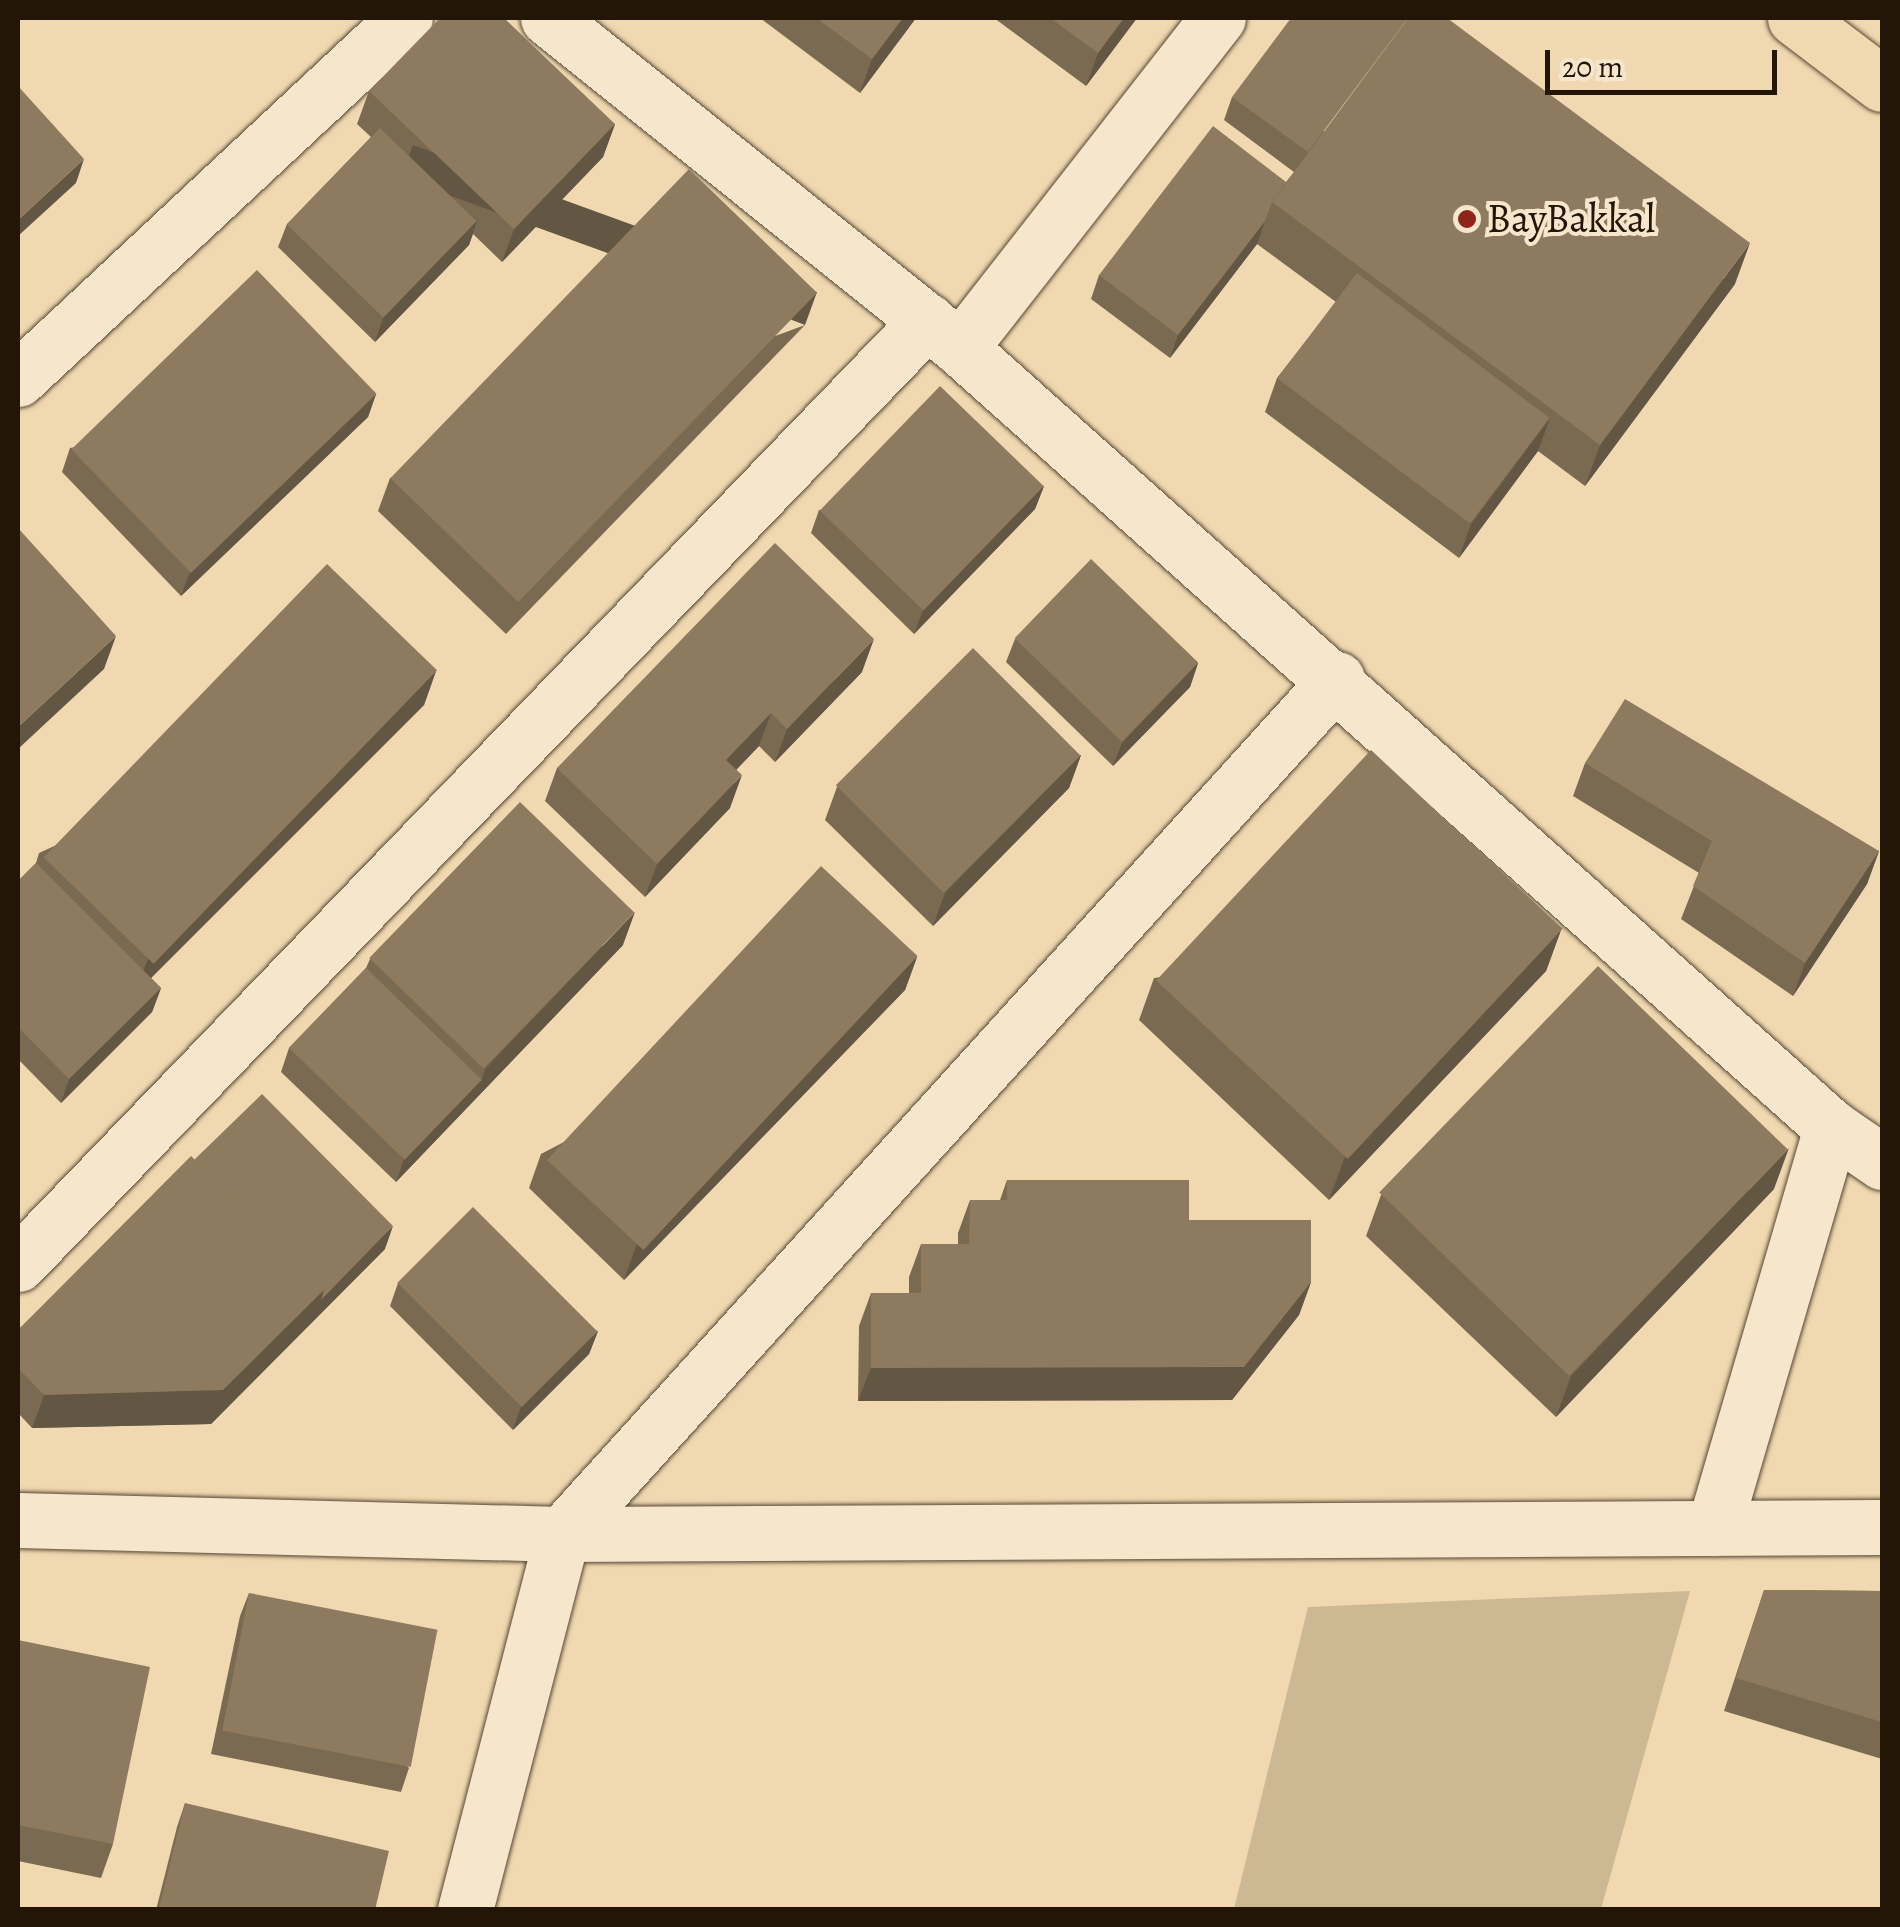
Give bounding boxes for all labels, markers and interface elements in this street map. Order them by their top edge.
scale bar [1550,30,1782,92]
text: 20 m [1562,47,1623,87]
place label: BayBakkal [1487,195,1655,243]
marker: BayBakkal [1456,208,1478,230]

